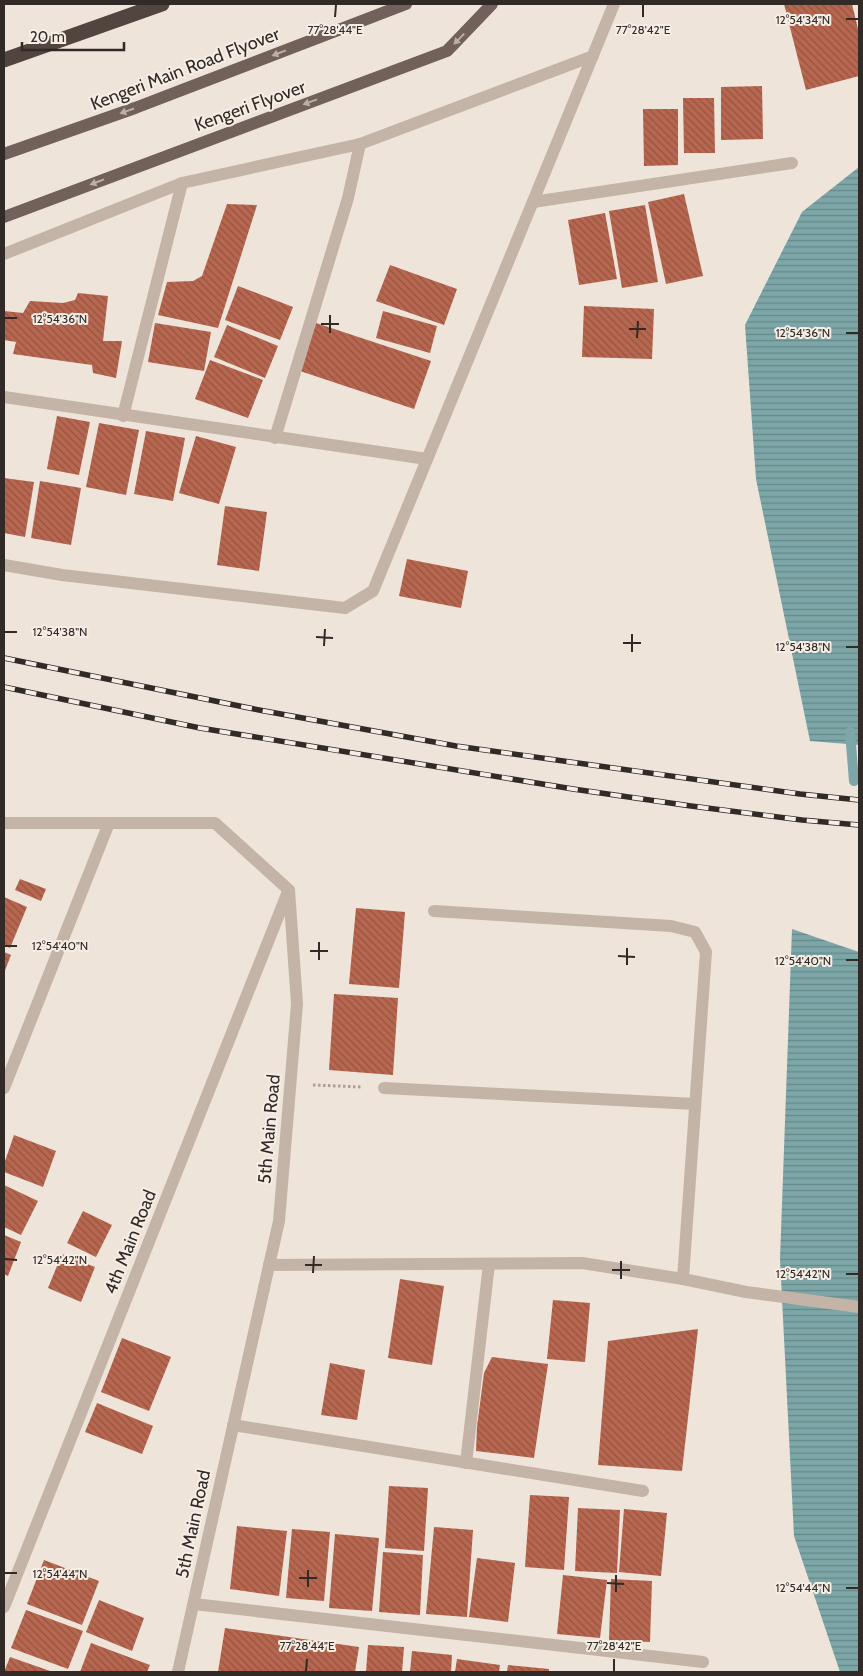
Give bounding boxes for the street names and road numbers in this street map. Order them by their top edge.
street label: Kengeri Main Road Flyover [87,23,283,115]
street label: Kengeri Flyover [192,76,309,136]
street label: 5th Main Road [253,1073,285,1185]
street label: 4th Main Road [99,1187,161,1297]
street label: 5th Main Road [171,1468,215,1580]

